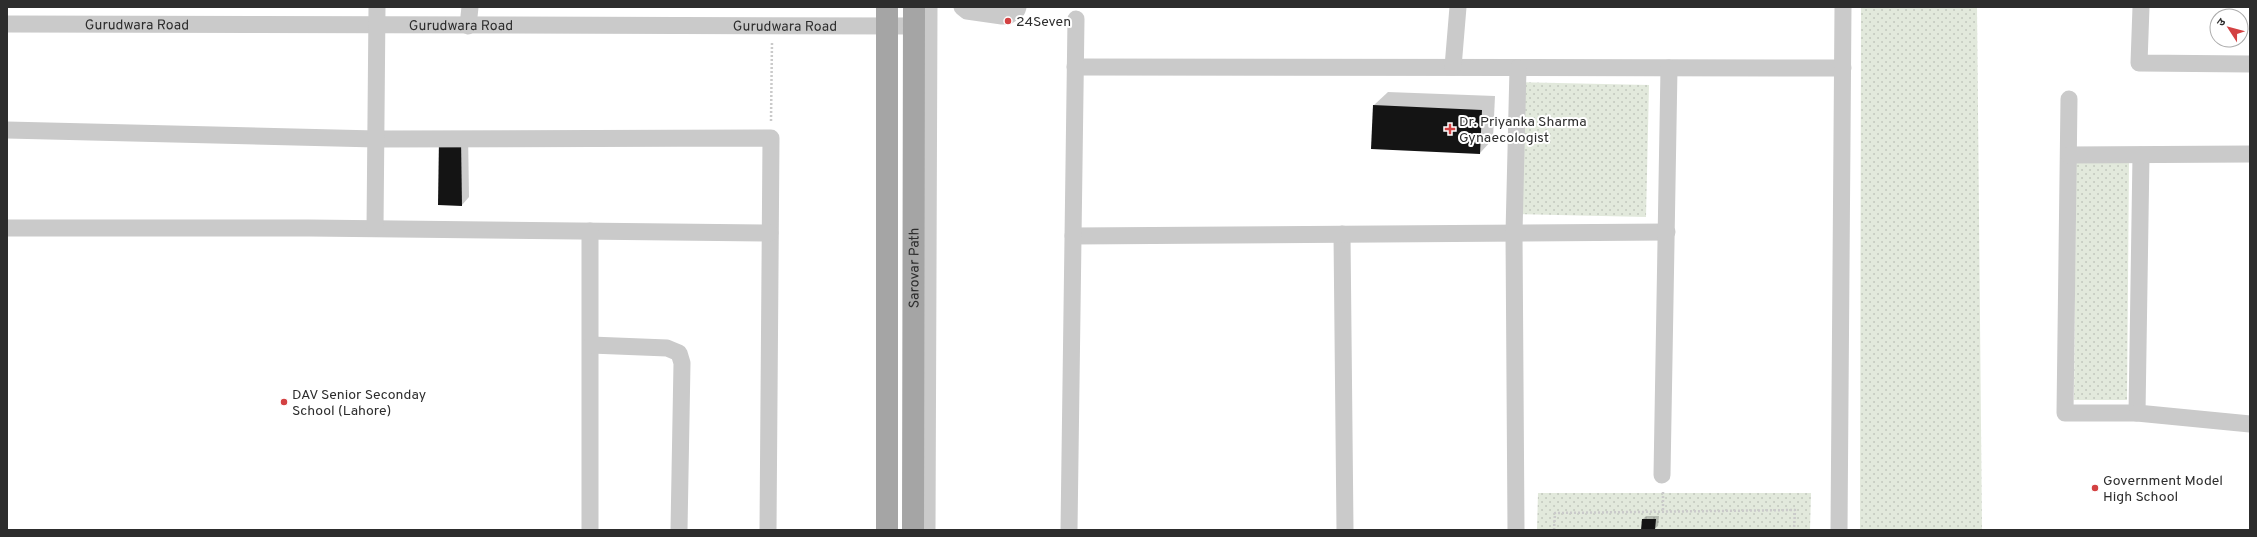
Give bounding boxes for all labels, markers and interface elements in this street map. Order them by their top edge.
north arrow [2209,8,2249,48]
place label: 24Seven [1016,14,1071,31]
marker: 24Seven [1003,16,1013,26]
text: उ [2214,16,2230,29]
street label: Gurudwara Road [85,17,189,34]
street label: Gurudwara Road [409,18,513,35]
street label: Gurudwara Road [733,19,837,36]
place label: Dr. Priyanka Sharma Gynaecologist [1459,114,1587,147]
marker: Dr. Priyanka Sharma Gynaecologist [1444,123,1456,135]
street label: Sarovar Path [906,228,924,308]
place label: DAV Senior Seconday School (Lahore) [292,387,426,420]
marker: DAV Senior Seconday School (Lahore) [279,397,289,407]
place label: Government Model High School [2103,473,2223,506]
marker: Government Model High School [2090,483,2100,493]

